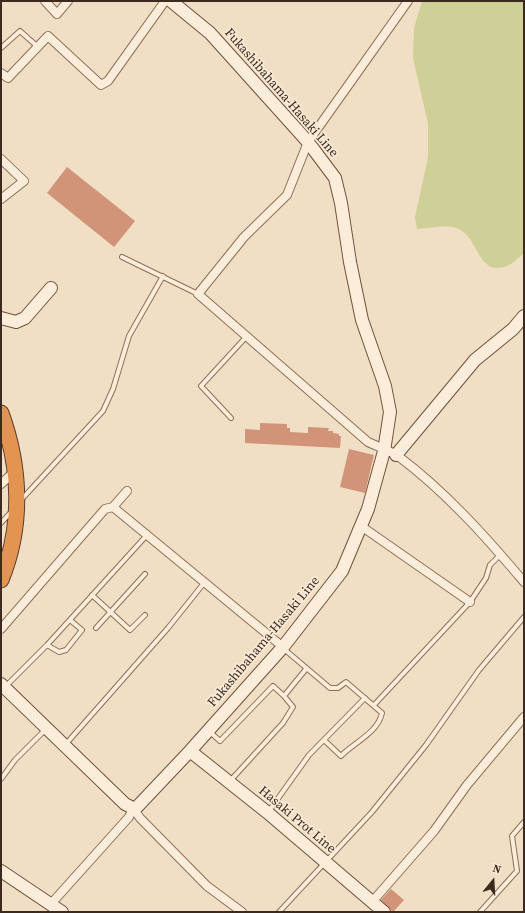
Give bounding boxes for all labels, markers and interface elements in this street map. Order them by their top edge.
street label: Fukashibahama-Hasaki Line [221,25,341,161]
street label: Fukashibahama-Hasaki Line [205,574,323,710]
street label: Hasaki Prot Line [255,783,339,857]
north arrow [473,861,513,901]
text: N [491,861,503,877]

